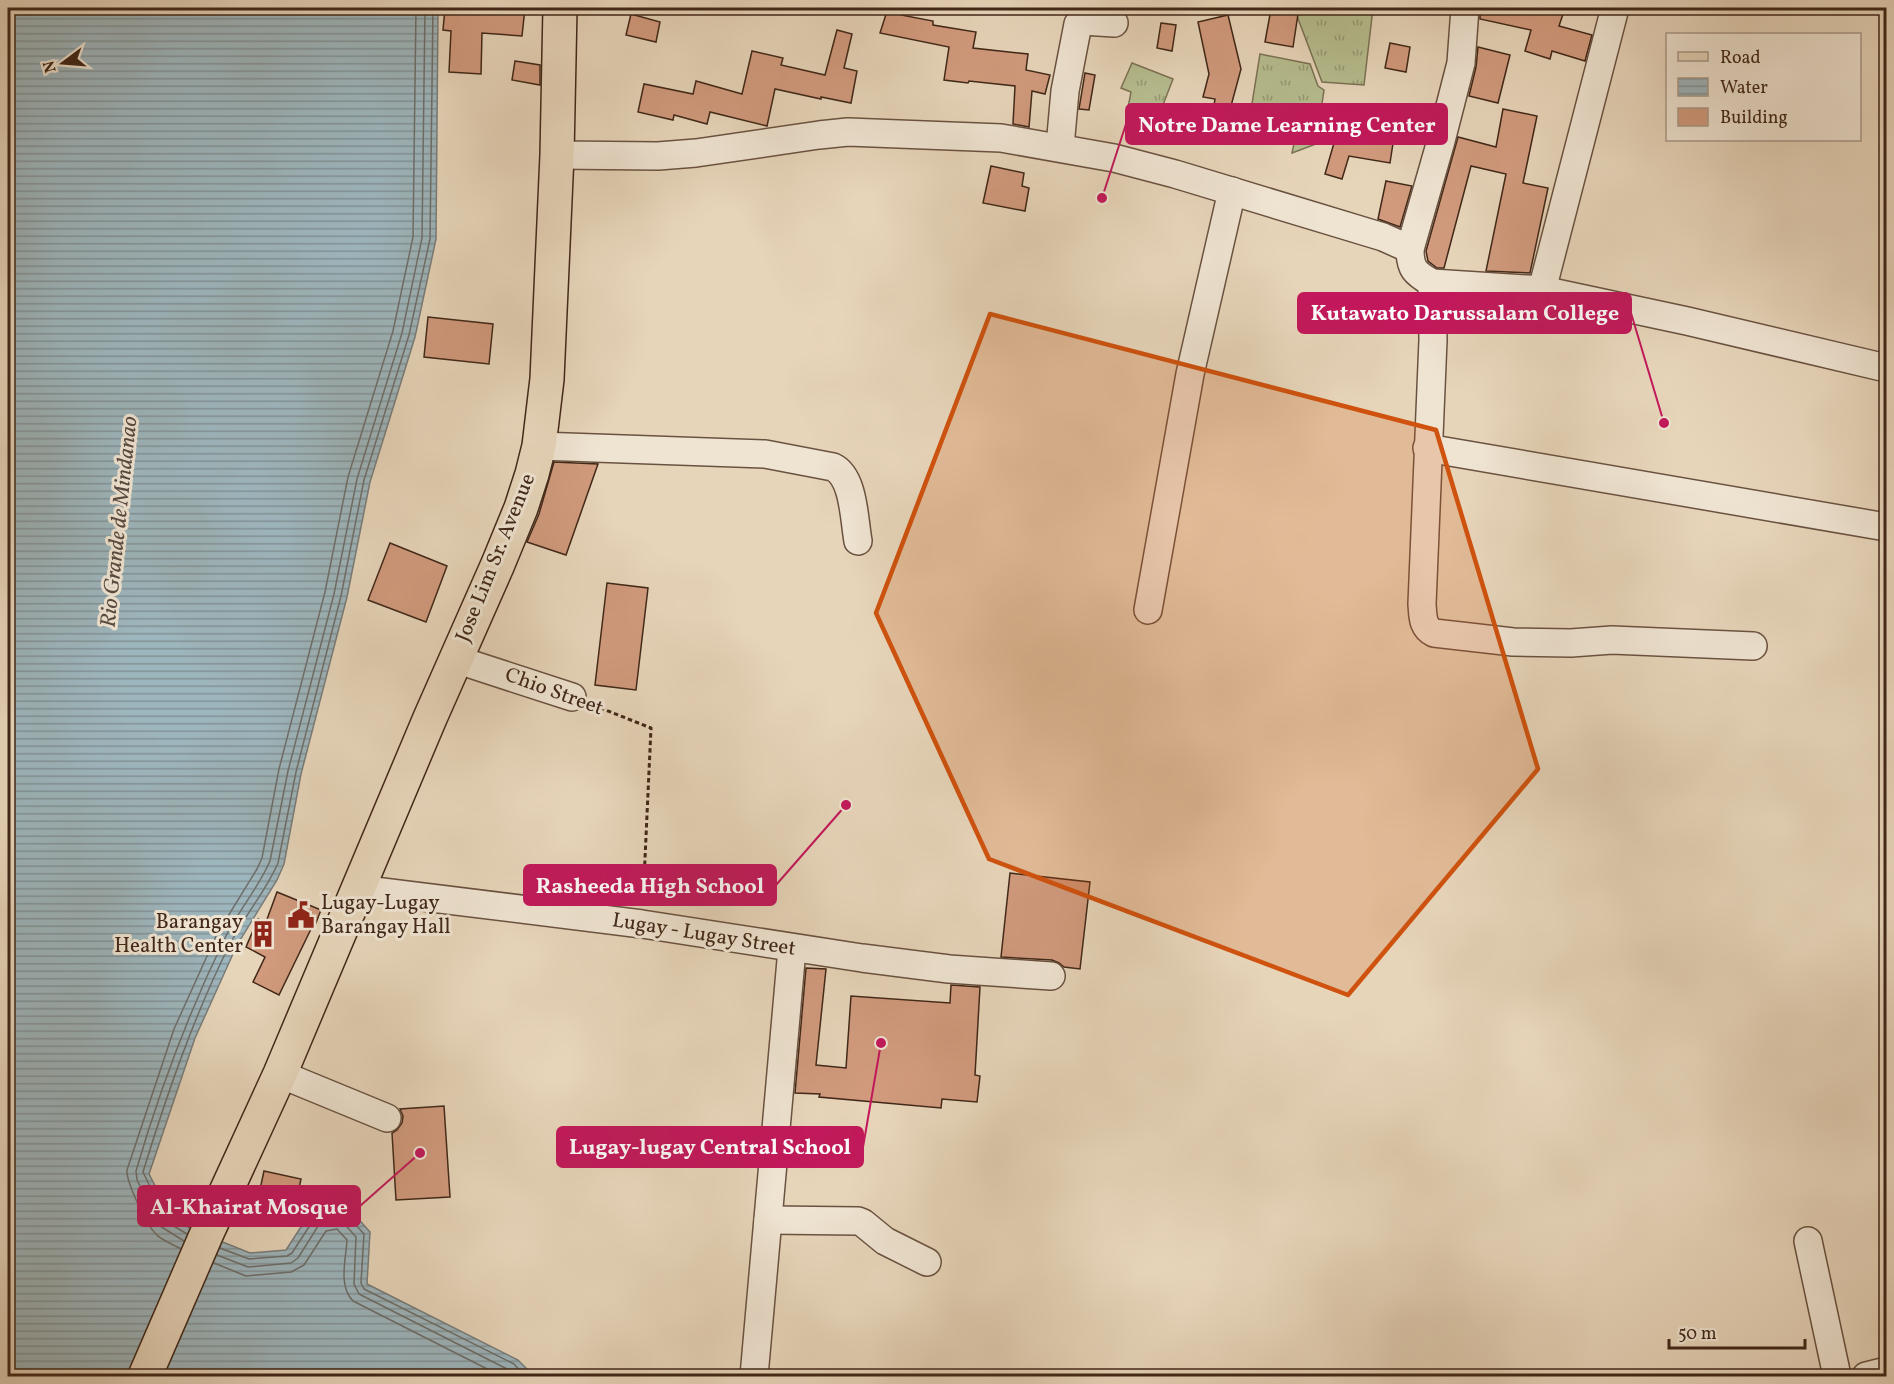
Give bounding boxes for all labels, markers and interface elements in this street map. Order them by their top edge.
north arrow [33,33,93,93]
legend [1666,33,1861,141]
text: Road [1720,46,1761,71]
text: N [38,58,63,75]
text: Water [1720,76,1768,101]
callout: Notre Dame Learning Center [1126,104,1447,144]
text: Building [1720,106,1788,131]
text: Notre Dame Learning Center [1138,111,1436,142]
callout: Kutawato Darussalam College [1298,293,1631,333]
text: Kutawato Darussalam College [1311,299,1619,330]
water label: Rio Grande de Mindanao [93,415,147,629]
street label: Jose Lim Sr. Avenue [449,469,543,647]
street label: Chio Street [501,661,607,723]
callout: Rasheeda High School [524,865,776,905]
text: Rasheeda High School [536,872,764,903]
place label: Lugay-Lugay Barangay Hall [321,889,451,942]
public building icon: Lugay-Lugay Barangay Hall [286,900,316,930]
street label: Lugay - Lugay Street [610,906,798,964]
place label: Barangay Health Center [114,908,244,961]
building icon: Barangay Health Center [248,919,278,949]
callout: Lugay-lugay Central School [557,1127,863,1167]
text: Lugay-lugay Central School [569,1133,851,1164]
callout: Al-Khairat Mosque [138,1186,360,1226]
text: Al-Khairat Mosque [150,1193,348,1224]
scale bar [1669,1312,1806,1350]
text: 50 m [1678,1322,1717,1347]

